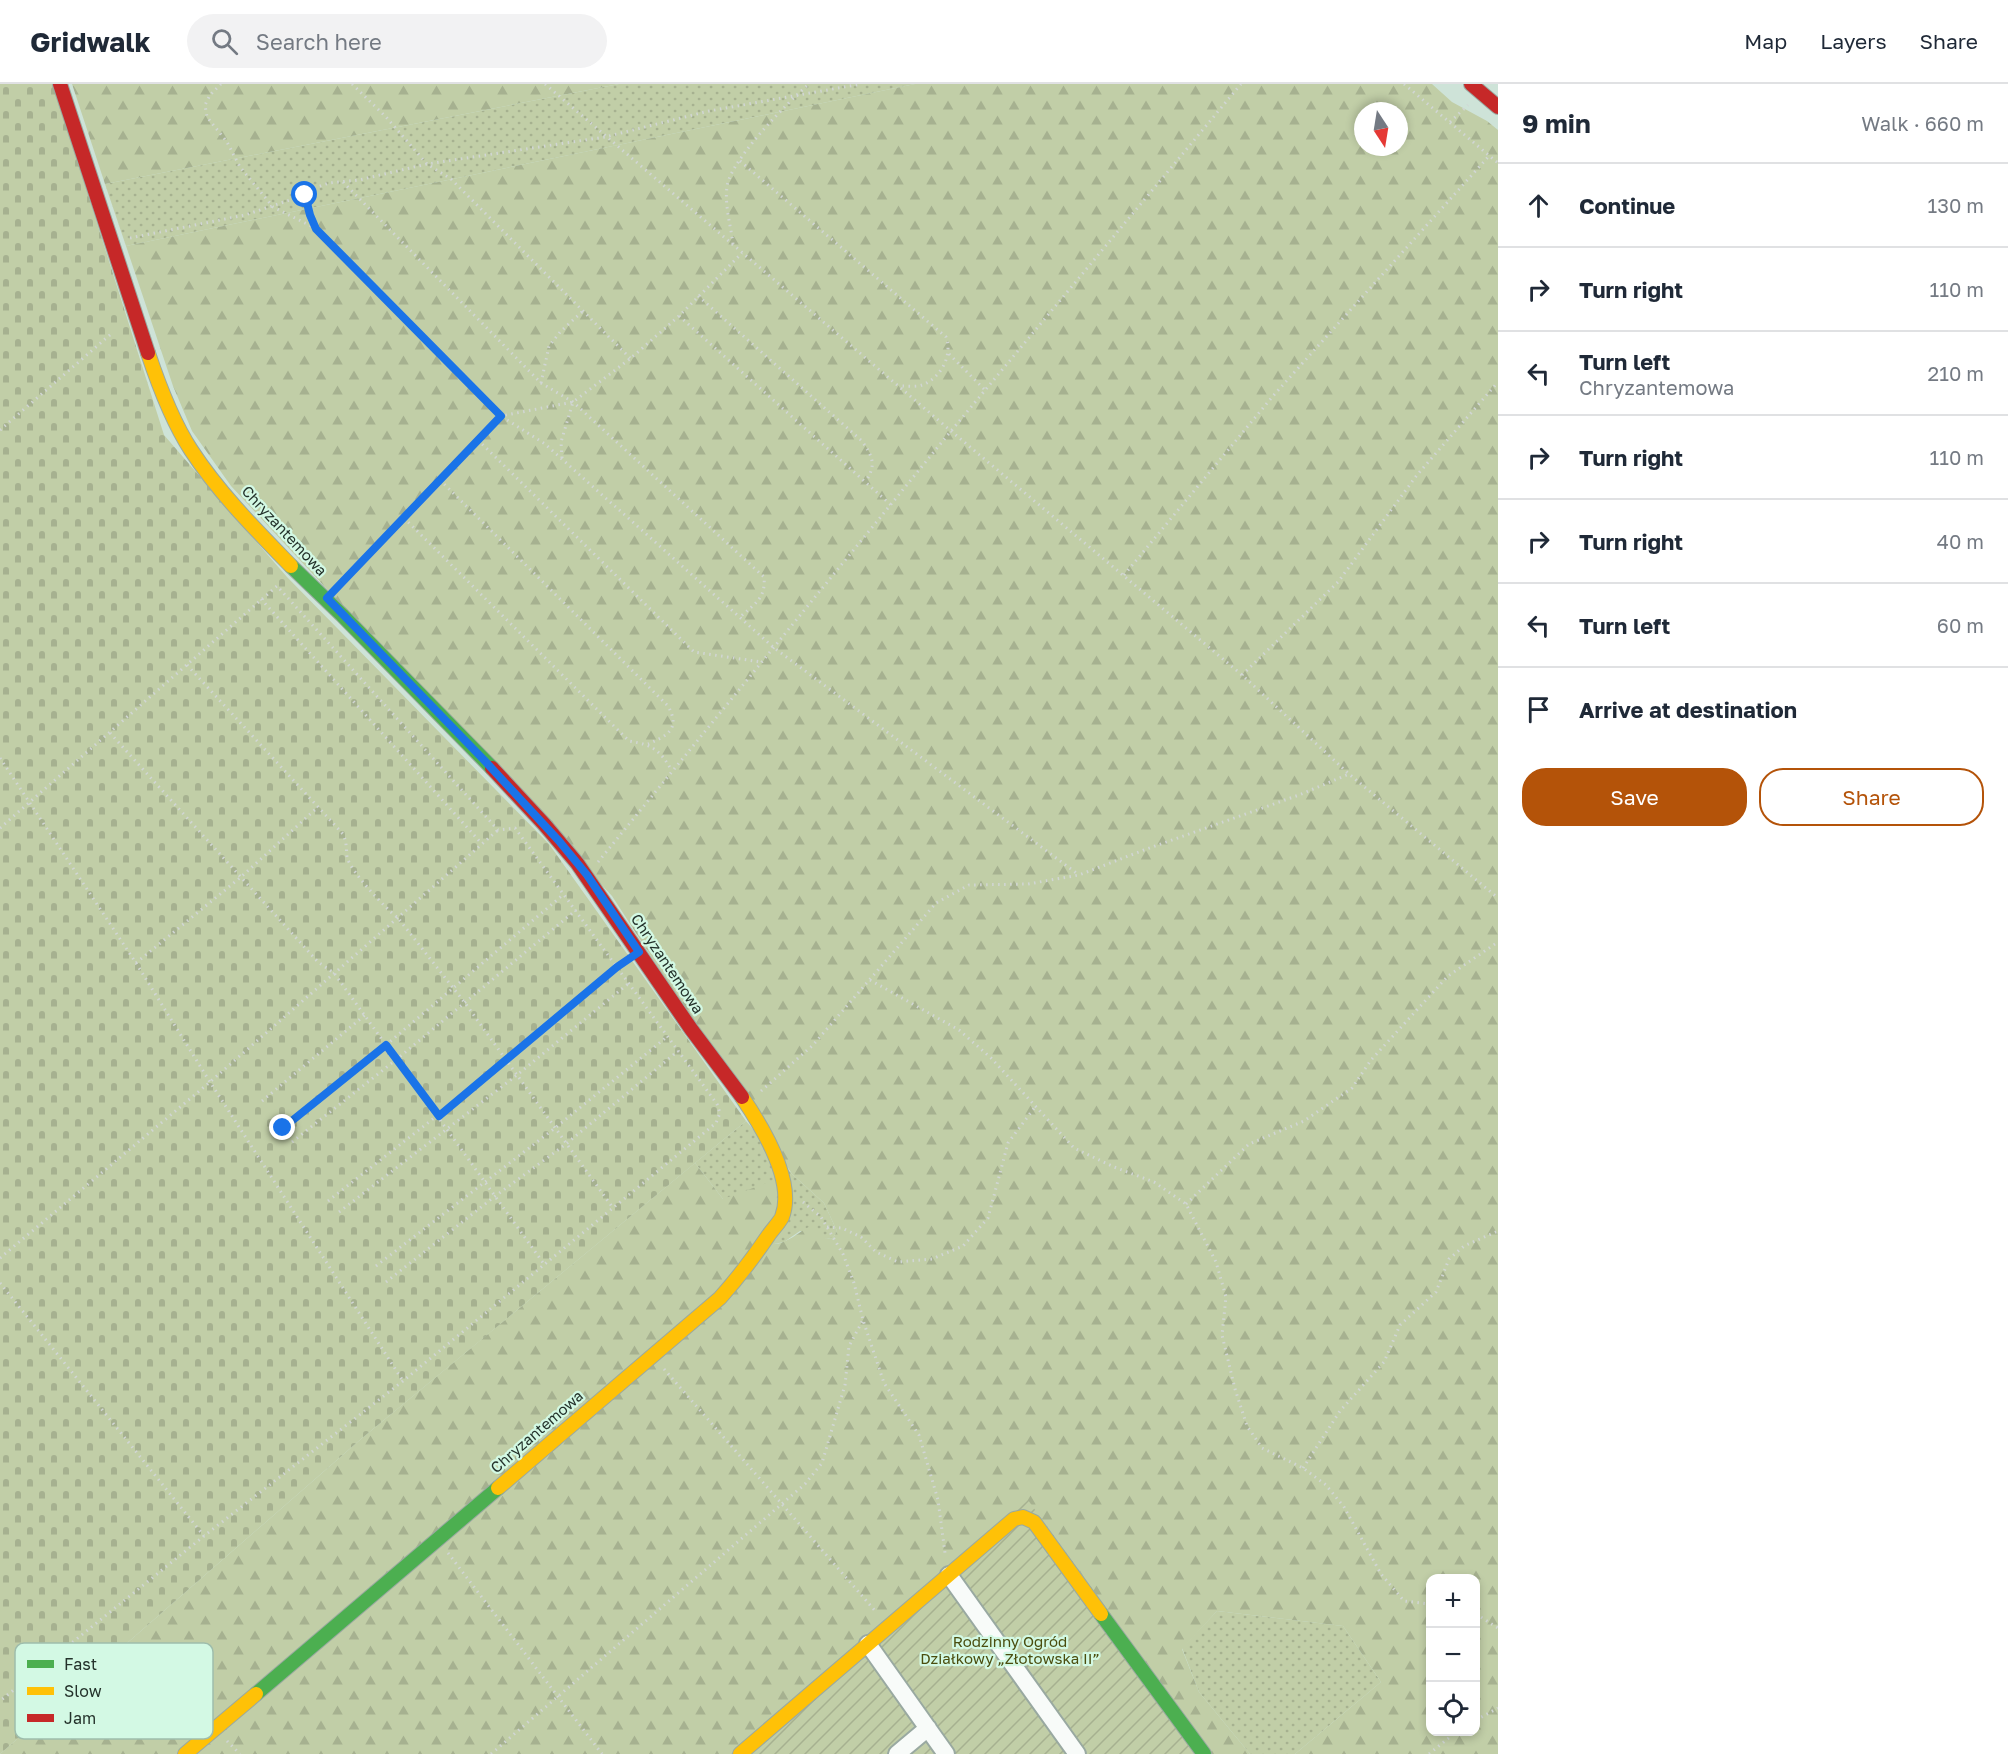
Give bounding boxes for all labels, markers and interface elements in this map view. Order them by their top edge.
search box [187,14,607,68]
text: Gridwalk [30,25,151,58]
icon: search [208,25,241,58]
text: Search here [256,28,382,55]
text: Map [1744,28,1787,54]
text: Layers [1820,28,1887,54]
text: Share [1920,28,1978,54]
north arrow [1354,102,1408,156]
text: 9 min [1522,108,1591,139]
text: Walk · 660 m [1861,111,1984,135]
route start [291,181,317,207]
icon: ahead [1522,189,1555,222]
text: Continue [1579,192,1675,219]
text: 130 m [1928,193,1984,217]
icon: right [1522,273,1555,306]
text: Turn right [1579,276,1683,303]
text: 110 m [1930,277,1984,301]
text: Turn left [1579,348,1670,375]
icon: left [1522,357,1555,390]
text: 210 m [1928,361,1984,385]
text: Chryzantemowa [1579,375,1734,399]
icon: right [1522,441,1555,474]
text: Turn right [1579,444,1683,471]
text: 110 m [1930,445,1984,469]
street label: Chryzantemowa [238,482,331,579]
icon: right [1522,525,1555,558]
text: Turn right [1579,528,1683,555]
text: 40 m [1937,529,1984,553]
icon: left [1522,609,1555,642]
text: Turn left [1579,612,1670,639]
text: 60 m [1937,613,1984,637]
icon: arrive [1522,693,1555,726]
text: Arrive at destination [1579,696,1797,723]
button: Save [1522,768,1747,826]
button: Share [1759,768,1984,826]
street label: Chryzantemowa [628,910,708,1017]
route end [269,1114,295,1140]
street label: Chryzantemowa [486,1386,586,1476]
map controls [1426,1574,1480,1736]
button: + [1426,1574,1480,1628]
button: − [1426,1628,1480,1682]
park label: Rodzinny Ogród Działkowy „Złotowska II” [920,1632,1100,1667]
legend [15,1643,213,1739]
text: Fast [64,1654,97,1674]
text: Slow [64,1681,102,1701]
button: locate [1426,1682,1480,1736]
text: Jam [64,1708,96,1728]

